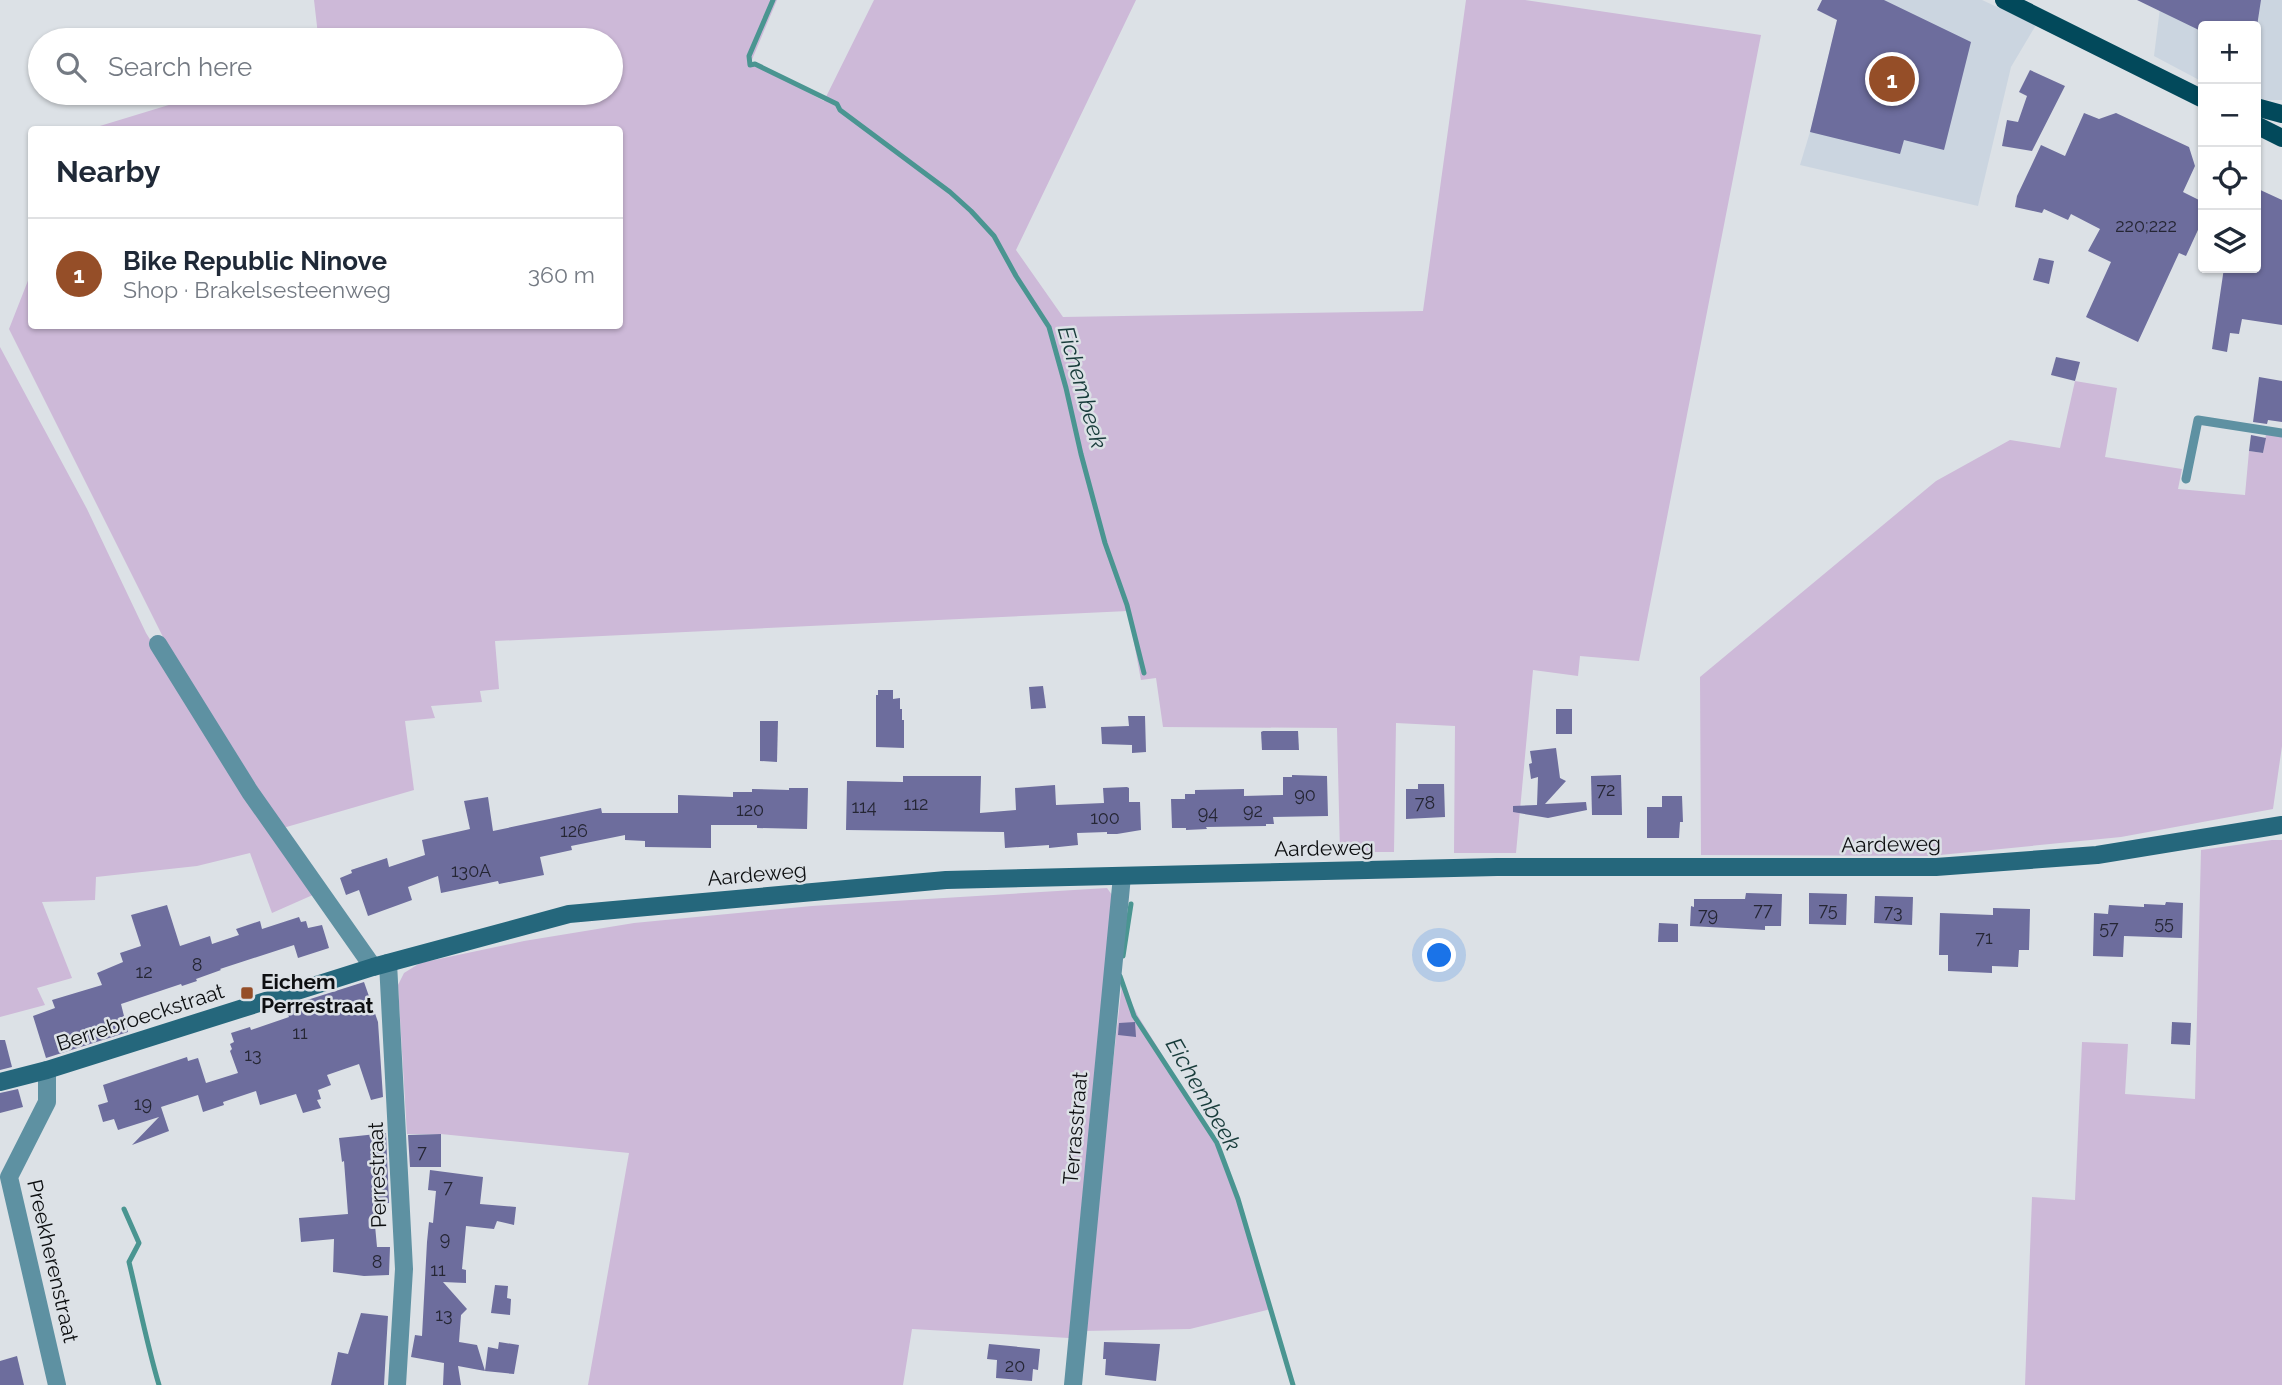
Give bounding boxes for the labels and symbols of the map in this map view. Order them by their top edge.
pin: 1 [1869,53,1915,105]
house number: 220;222 [2115,215,2177,236]
water label: Eichembeek [1053,323,1113,451]
house number: 72 [1596,779,1616,800]
house number: 90 [1294,784,1316,805]
house number: 78 [1415,792,1435,813]
house number: 112 [904,793,928,814]
house number: 114 [851,796,877,817]
house number: 120 [736,799,764,820]
house number: 92 [1243,800,1263,821]
house number: 94 [1198,802,1218,823]
house number: 100 [1090,807,1120,828]
house number: 126 [560,820,588,841]
street label: Aardeweg [1841,831,1941,857]
street label: Aardeweg [1274,835,1374,861]
street label: Aardeweg [706,857,808,891]
house number: 130A [451,860,491,881]
house number: 77 [1753,899,1773,920]
house number: 75 [1818,899,1838,920]
house number: 73 [1883,901,1903,922]
house number: 79 [1698,904,1718,925]
house number: 55 [2154,912,2174,933]
house number: 57 [2099,917,2119,938]
house number: 71 [1975,927,1993,948]
your location [1422,938,1456,972]
house number: 8 [192,954,202,975]
house number: 12 [135,961,153,982]
place label: Eichem Perrestraat [261,969,374,1018]
street label: Berrebroeckstraat [53,978,227,1056]
marker: Eichem Perrestraat [239,985,255,1001]
house number: 11 [292,1022,308,1043]
water label: Eichembeek [1161,1033,1247,1155]
house number: 13 [244,1044,262,1065]
street label: Terrasstraat [1058,1070,1092,1186]
house number: 19 [134,1093,152,1114]
street label: Perrestraat [363,1121,391,1229]
house number: 7 [417,1141,427,1162]
house number: 7 [443,1176,453,1197]
street label: Preekherenstraat [22,1177,84,1345]
house number: 9 [440,1228,450,1249]
house number: 8 [372,1251,382,1272]
house number: 11 [430,1259,446,1280]
house number: 13 [435,1304,453,1325]
house number: 20 [1005,1355,1025,1376]

